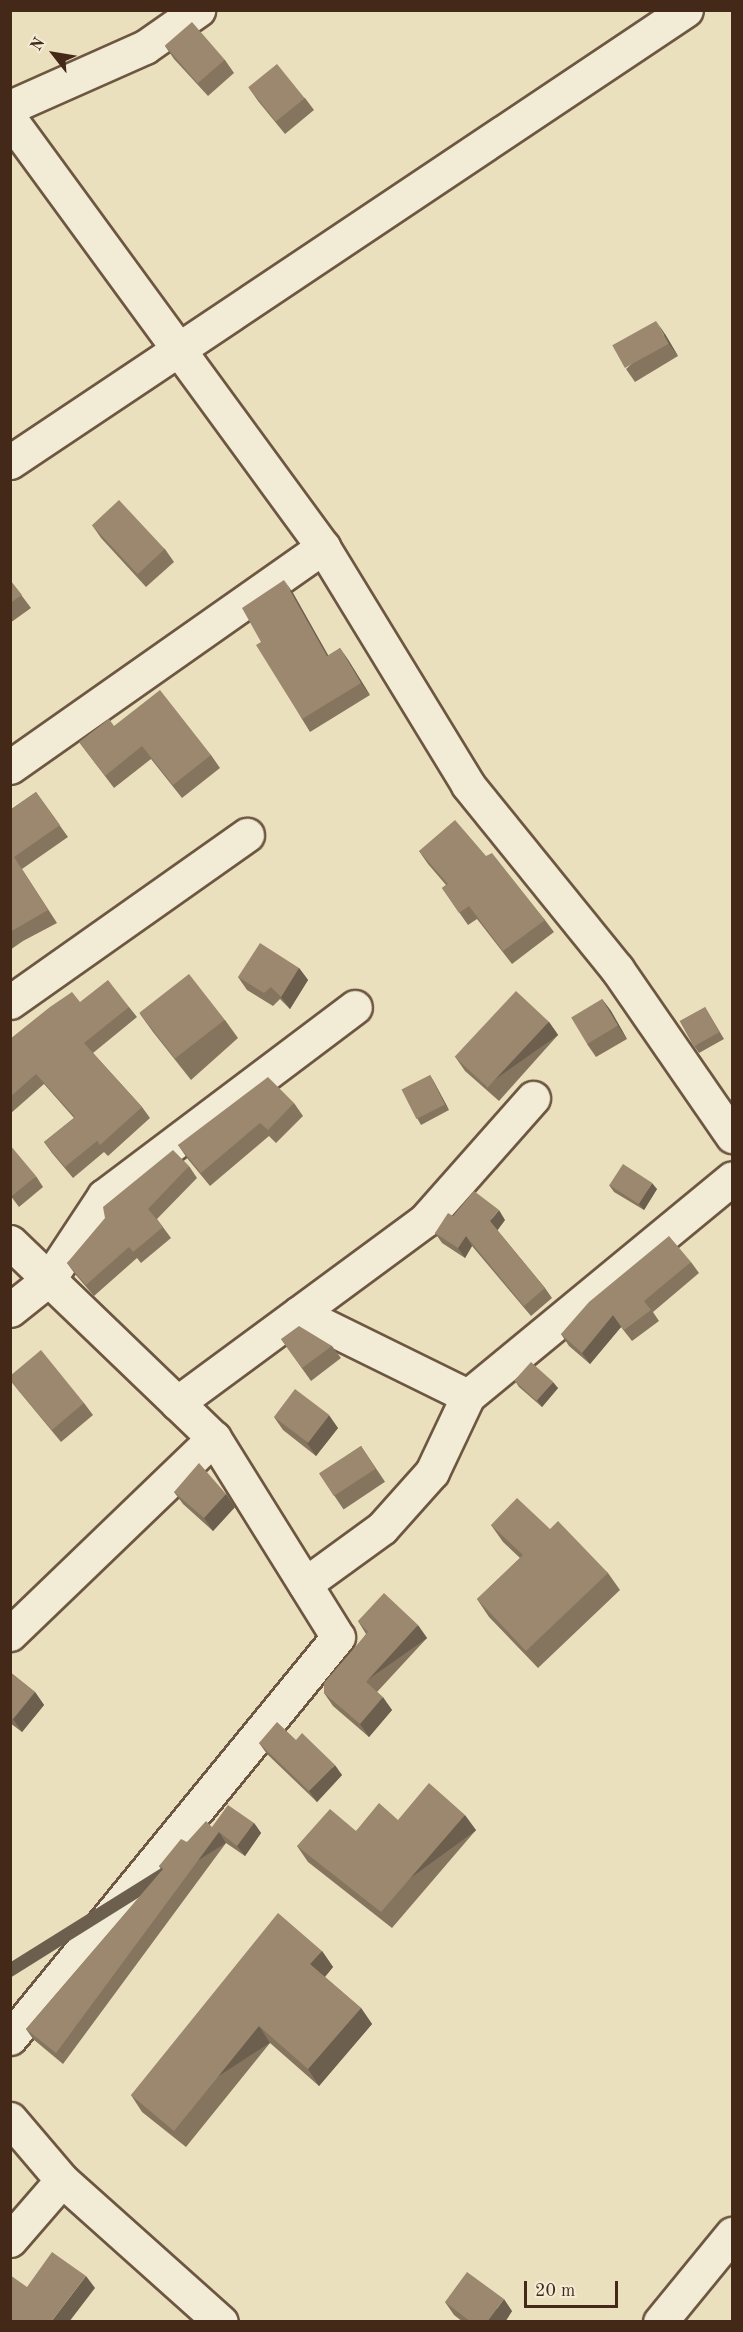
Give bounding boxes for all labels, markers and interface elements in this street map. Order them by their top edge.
north arrow [24,24,84,84]
text: N [29,35,49,54]
scale bar [527,2269,622,2307]
text: 20 m [535,2282,575,2300]

